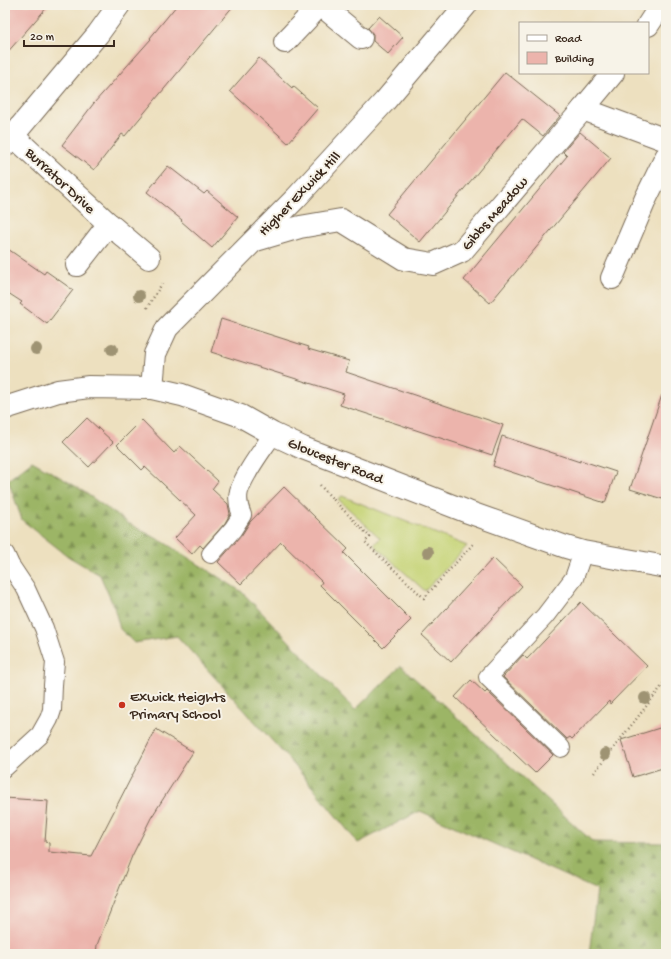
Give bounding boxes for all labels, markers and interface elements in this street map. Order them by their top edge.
scale bar [24,22,114,48]
legend [519,22,649,74]
text: 20 m [30,31,55,45]
text: Road [555,33,582,47]
text: Building [554,53,594,67]
street label: Burrator Drive [20,144,99,219]
street label: Higher Exwick Hill [255,148,345,241]
street label: Gibbs Meadow [458,173,533,255]
street label: Gloucester Road [285,435,387,490]
place label: Exwick Heights Primary School [129,689,226,724]
marker: Exwick Heights Primary School [117,700,127,710]

